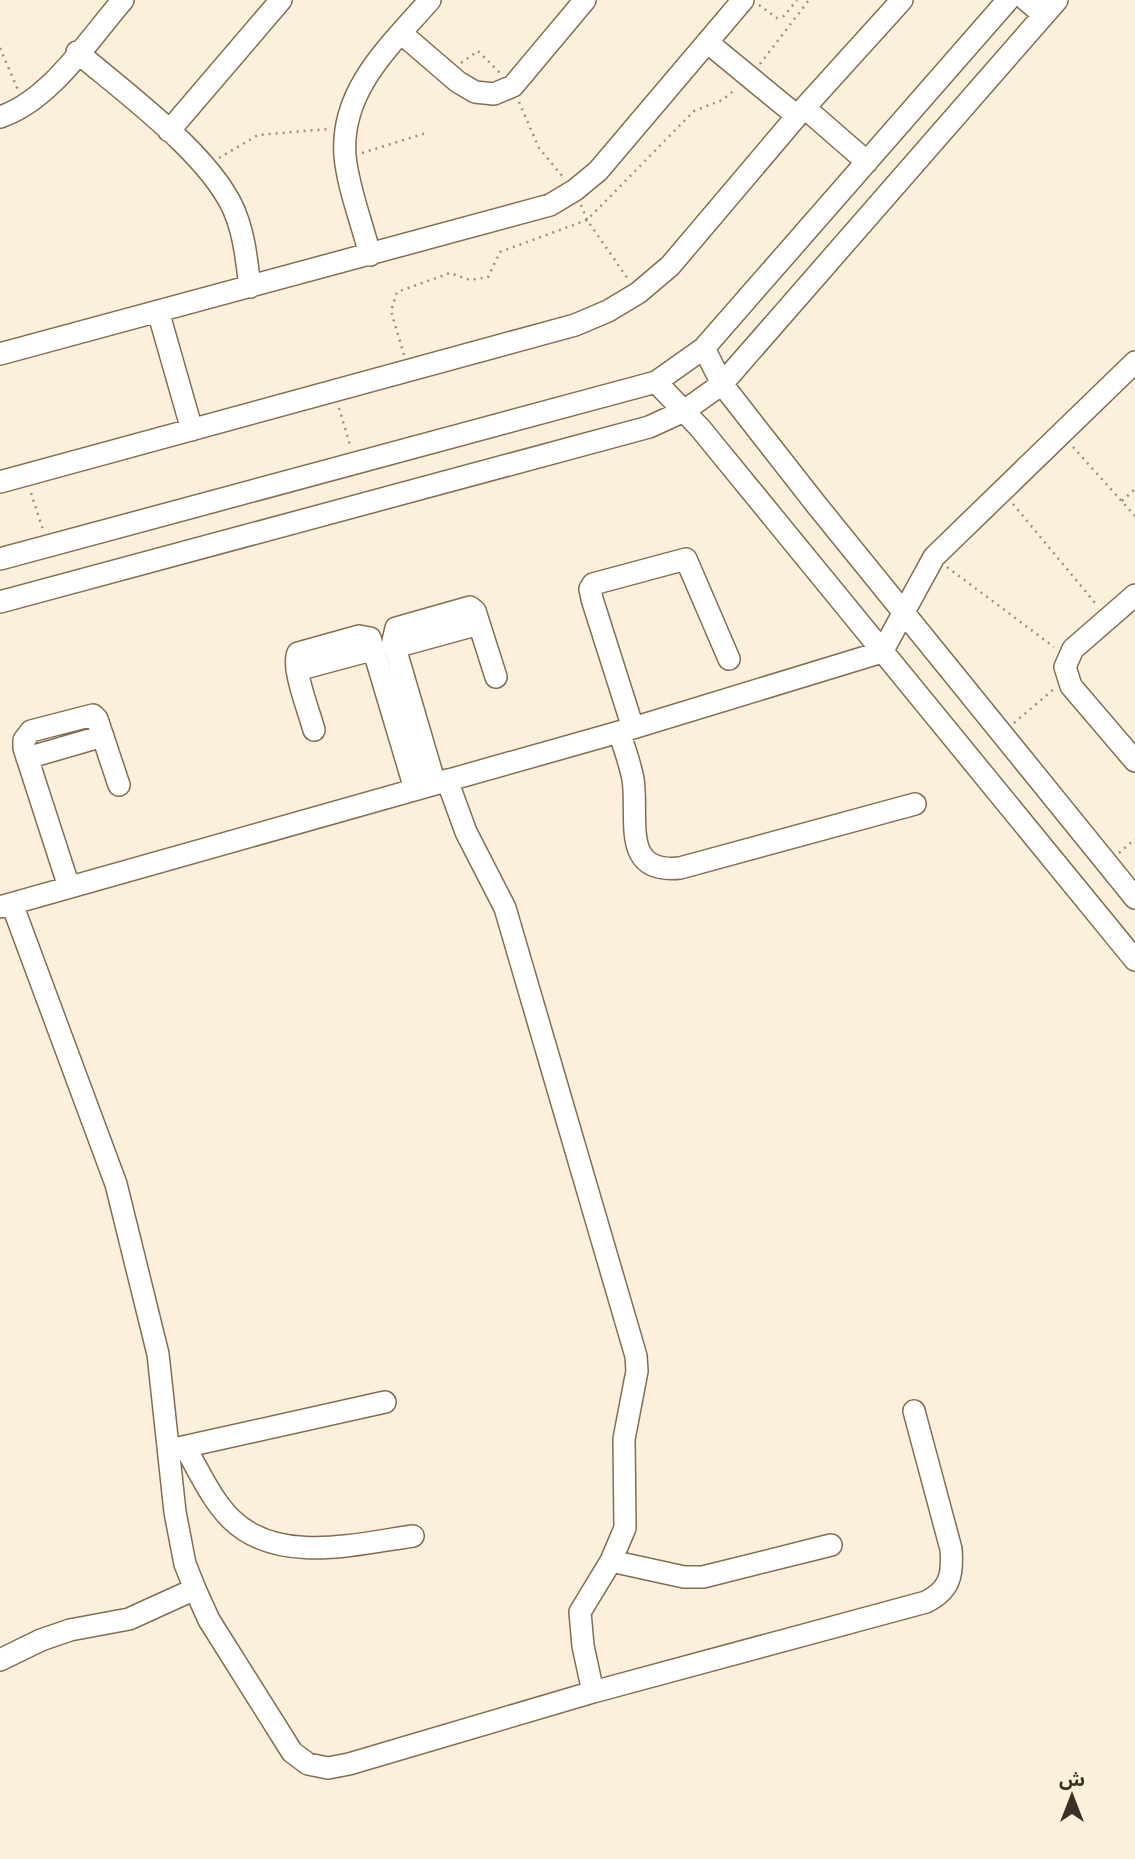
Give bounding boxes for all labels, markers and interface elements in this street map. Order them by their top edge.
north arrow [1037,1761,1107,1831]
text: ش [1059,1767,1085,1790]

